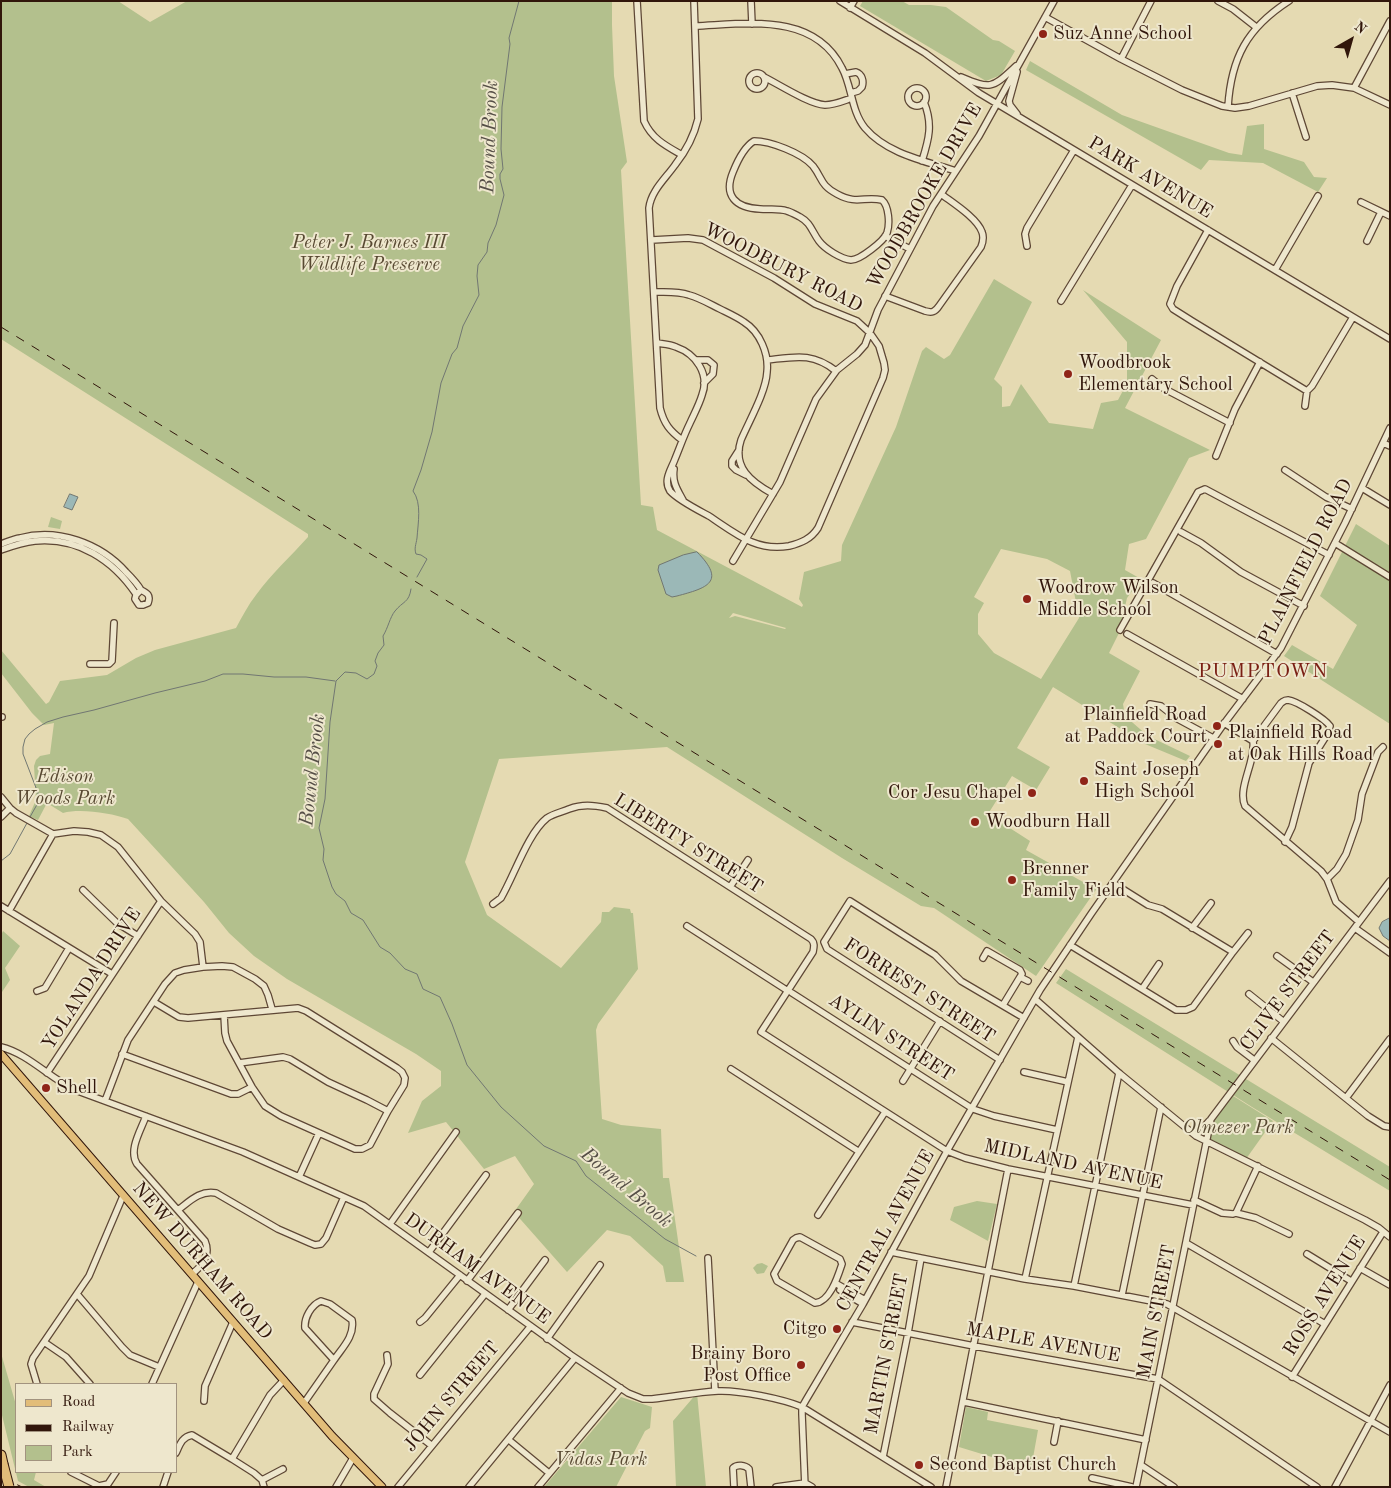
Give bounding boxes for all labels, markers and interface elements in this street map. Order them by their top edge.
north arrow [1326,15,1376,65]
text: N [1352,19,1369,37]
place label: Suz Anne School [1053,23,1192,45]
marker: Suz Anne School [1037,28,1049,40]
water label: Bound Brook [476,80,504,194]
street label: WOODBROOKE DRIVE [863,99,987,293]
street label: PARK AVENUE [1084,132,1216,224]
street label: WOODBURY ROAD [700,218,866,318]
park label: Peter J. Barnes III Wildlife Preserve [292,232,446,276]
place label: Woodbrook Elementary School [1078,352,1233,396]
marker: Woodbrook Elementary School [1062,368,1074,380]
street label: PLAINFIELD ROAD [1254,475,1358,649]
place label: Woodrow Wilson Middle School [1037,577,1179,621]
marker: Woodrow Wilson Middle School [1021,593,1033,605]
district label: PUMPTOWN [1197,660,1329,684]
place label: Plainfield Road at Paddock Court [1065,704,1207,748]
water label: Bound Brook [295,713,331,827]
marker: Plainfield Road at Paddock Court [1211,720,1223,732]
place label: Plainfield Road at Oak Hills Road [1228,722,1374,766]
marker: Plainfield Road at Oak Hills Road [1212,738,1224,750]
place label: Saint Joseph High School [1094,759,1199,803]
park label: Edison Woods Park [15,766,115,810]
marker: Saint Joseph High School [1078,775,1090,787]
place label: Cor Jesu Chapel [888,782,1022,804]
marker: Cor Jesu Chapel [1026,787,1038,799]
street label: LIBERTY STREET [609,789,767,899]
place label: Woodburn Hall [985,811,1110,833]
marker: Woodburn Hall [969,816,981,828]
place label: Brenner Family Field [1022,858,1126,902]
marker: Brenner Family Field [1006,874,1018,886]
street label: YOLANDA DRIVE [37,904,147,1054]
street label: CLIVE STREET [1235,926,1341,1056]
street label: FORREST STREET [839,934,999,1048]
street label: AYLIN STREET [824,989,958,1087]
place label: Shell [56,1077,97,1099]
marker: Shell [40,1082,52,1094]
park label: Olmezer Park [1183,1117,1293,1139]
street label: MIDLAND AVENUE [982,1135,1164,1195]
water label: Bound Brook [575,1143,677,1233]
street label: CENTRAL AVENUE [832,1146,940,1316]
street label: NEW DURHAM ROAD [127,1177,277,1345]
street label: DURHAM AVENUE [400,1208,554,1330]
street label: ROSS AVENUE [1279,1232,1371,1360]
street label: MAIN STREET [1133,1243,1181,1381]
street label: MARTIN STREET [860,1271,914,1437]
place label: Citgo [783,1318,827,1340]
street label: MAPLE AVENUE [964,1318,1122,1368]
marker: Citgo [831,1323,843,1335]
street label: JOHN STREET [399,1337,505,1457]
place label: Brainy Boro Post Office [690,1343,791,1387]
marker: Brainy Boro Post Office [795,1359,807,1371]
legend [15,1383,178,1473]
text: Road [62,1395,95,1410]
text: Railway [62,1420,115,1435]
text: Park [62,1445,93,1460]
park label: Vidas Park [555,1449,647,1471]
place label: Second Baptist Church [929,1454,1117,1476]
marker: Second Baptist Church [913,1459,925,1471]

